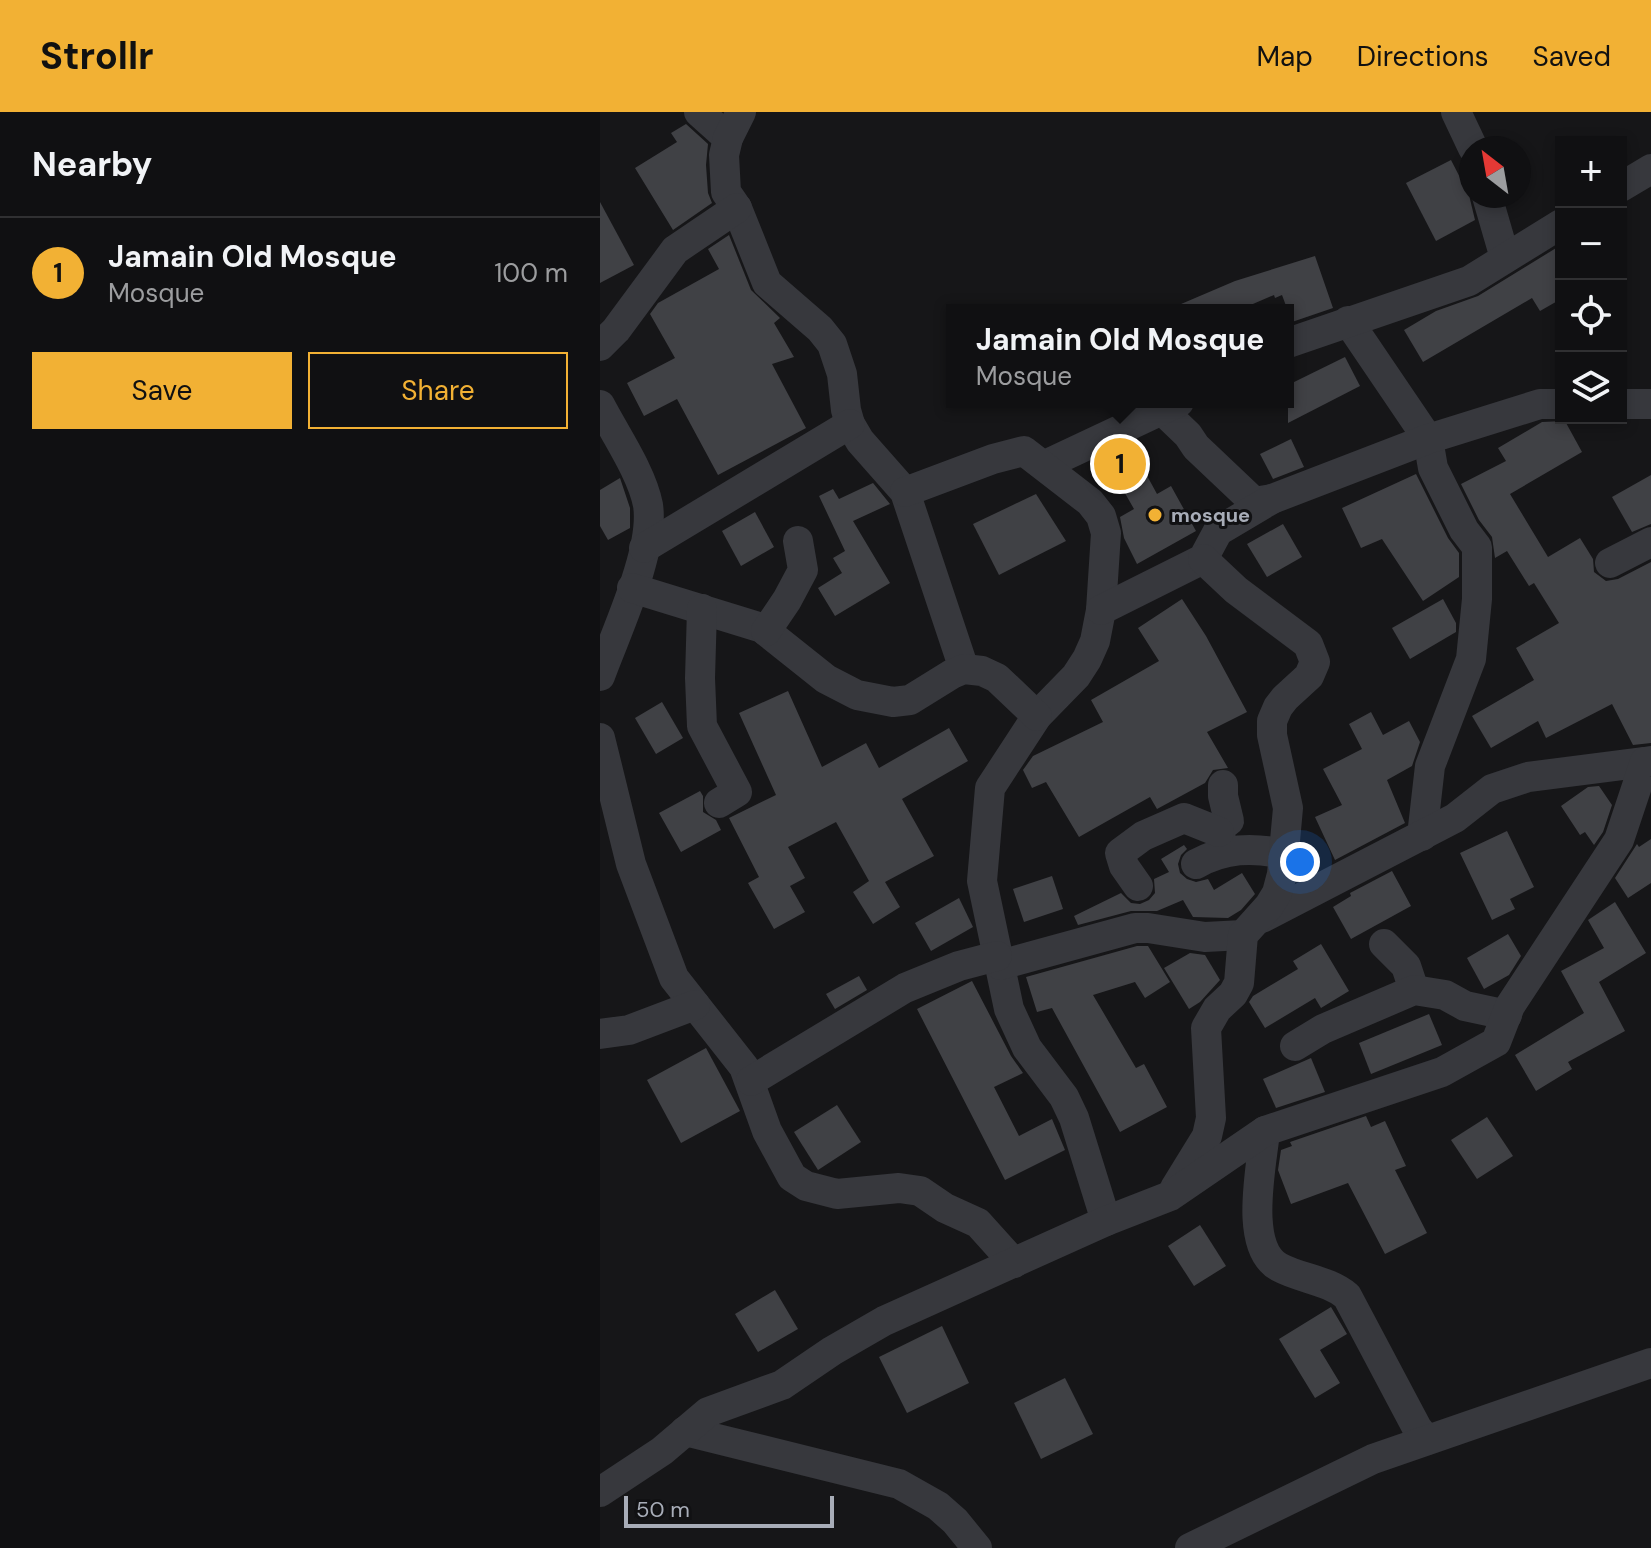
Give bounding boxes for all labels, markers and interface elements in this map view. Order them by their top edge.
text: Strollr [40,31,154,81]
text: Map [1256,38,1313,75]
text: Directions [1357,38,1489,75]
text: Saved [1533,38,1611,75]
north arrow [1459,136,1531,208]
map controls [1555,136,1627,424]
button: + [1555,136,1627,208]
text: Nearby [32,142,152,187]
button: − [1555,208,1627,280]
text: Jamain Old Mosque [108,237,397,276]
text: 1 [53,256,63,290]
text: 100 m [494,256,568,290]
text: Mosque [108,276,204,310]
button: locate [1555,280,1627,352]
popup [946,304,1294,408]
text: Jamain Old Mosque [976,320,1264,359]
button: Save [32,352,292,429]
button: Share [308,352,568,429]
button: layers [1555,352,1627,424]
text: Mosque [976,359,1072,393]
pin: 1 [1094,434,1146,494]
place label: mosque [1171,502,1250,528]
marker: mosque [1146,506,1164,524]
your location [1280,842,1320,882]
scale bar [624,1492,834,1528]
text: 50 m [636,1495,690,1524]

